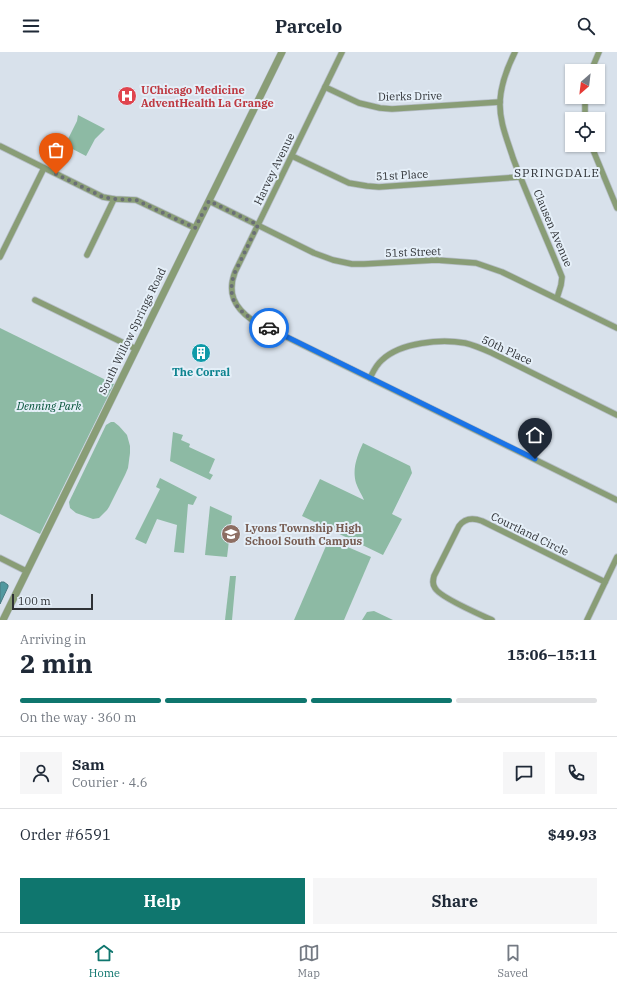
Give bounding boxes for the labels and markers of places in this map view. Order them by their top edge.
place label: UChicago Medicine AdventHealth La Grange [141,83,274,110]
hospital icon: UChicago Medicine AdventHealth La Grange [116,85,138,107]
pin [39,133,73,174]
building icon: The Corral [190,342,212,364]
place label: The Corral [172,365,230,379]
pin [518,418,552,459]
place label: Lyons Township High School South Campus [245,521,363,548]
school or university icon: Lyons Township High School South Campus [220,523,242,545]

